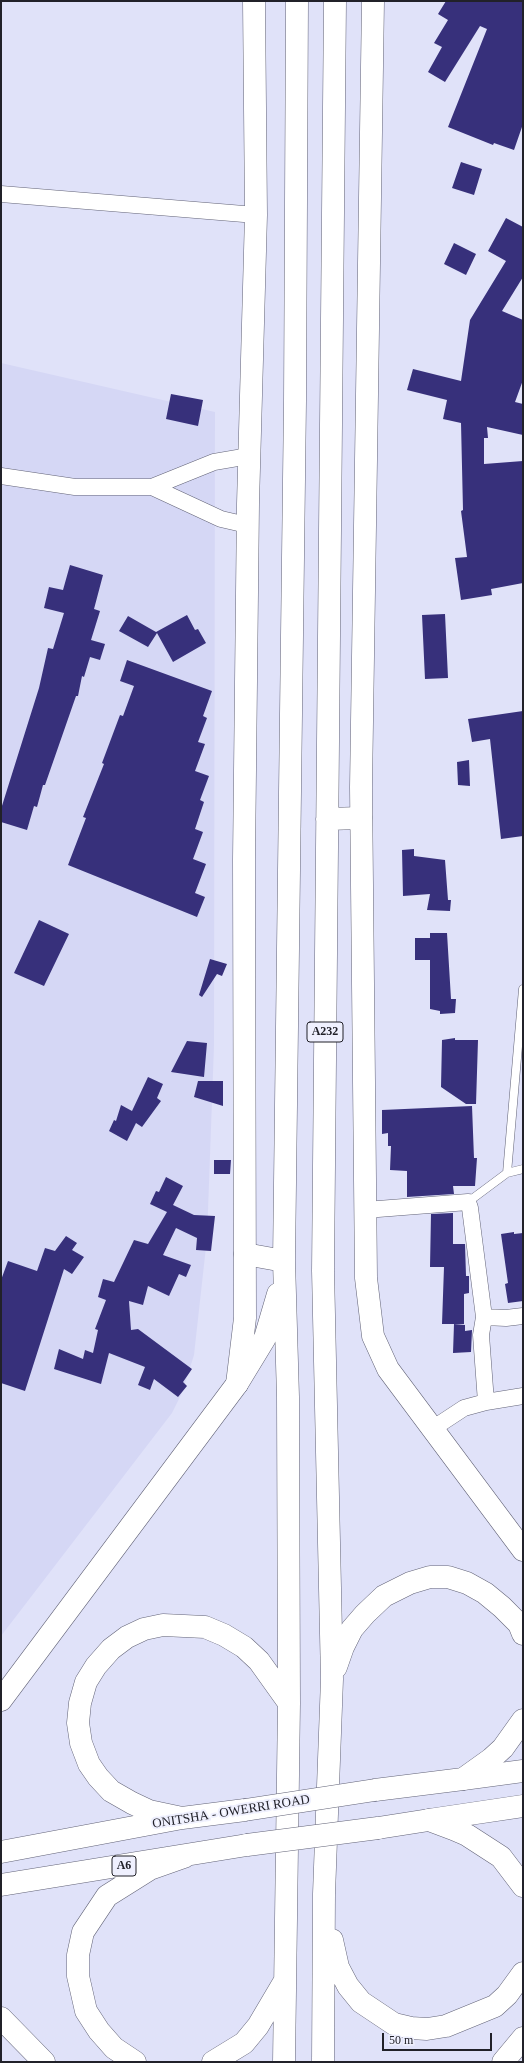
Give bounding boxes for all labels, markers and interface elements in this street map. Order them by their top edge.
road number: A232 [307,1022,343,1042]
street label: ONITSHA - OWERRI ROAD [151,1792,311,1832]
road number: A6 [112,1856,136,1876]
scale bar [384,2025,494,2051]
text: 50 m [389,2033,413,2047]

